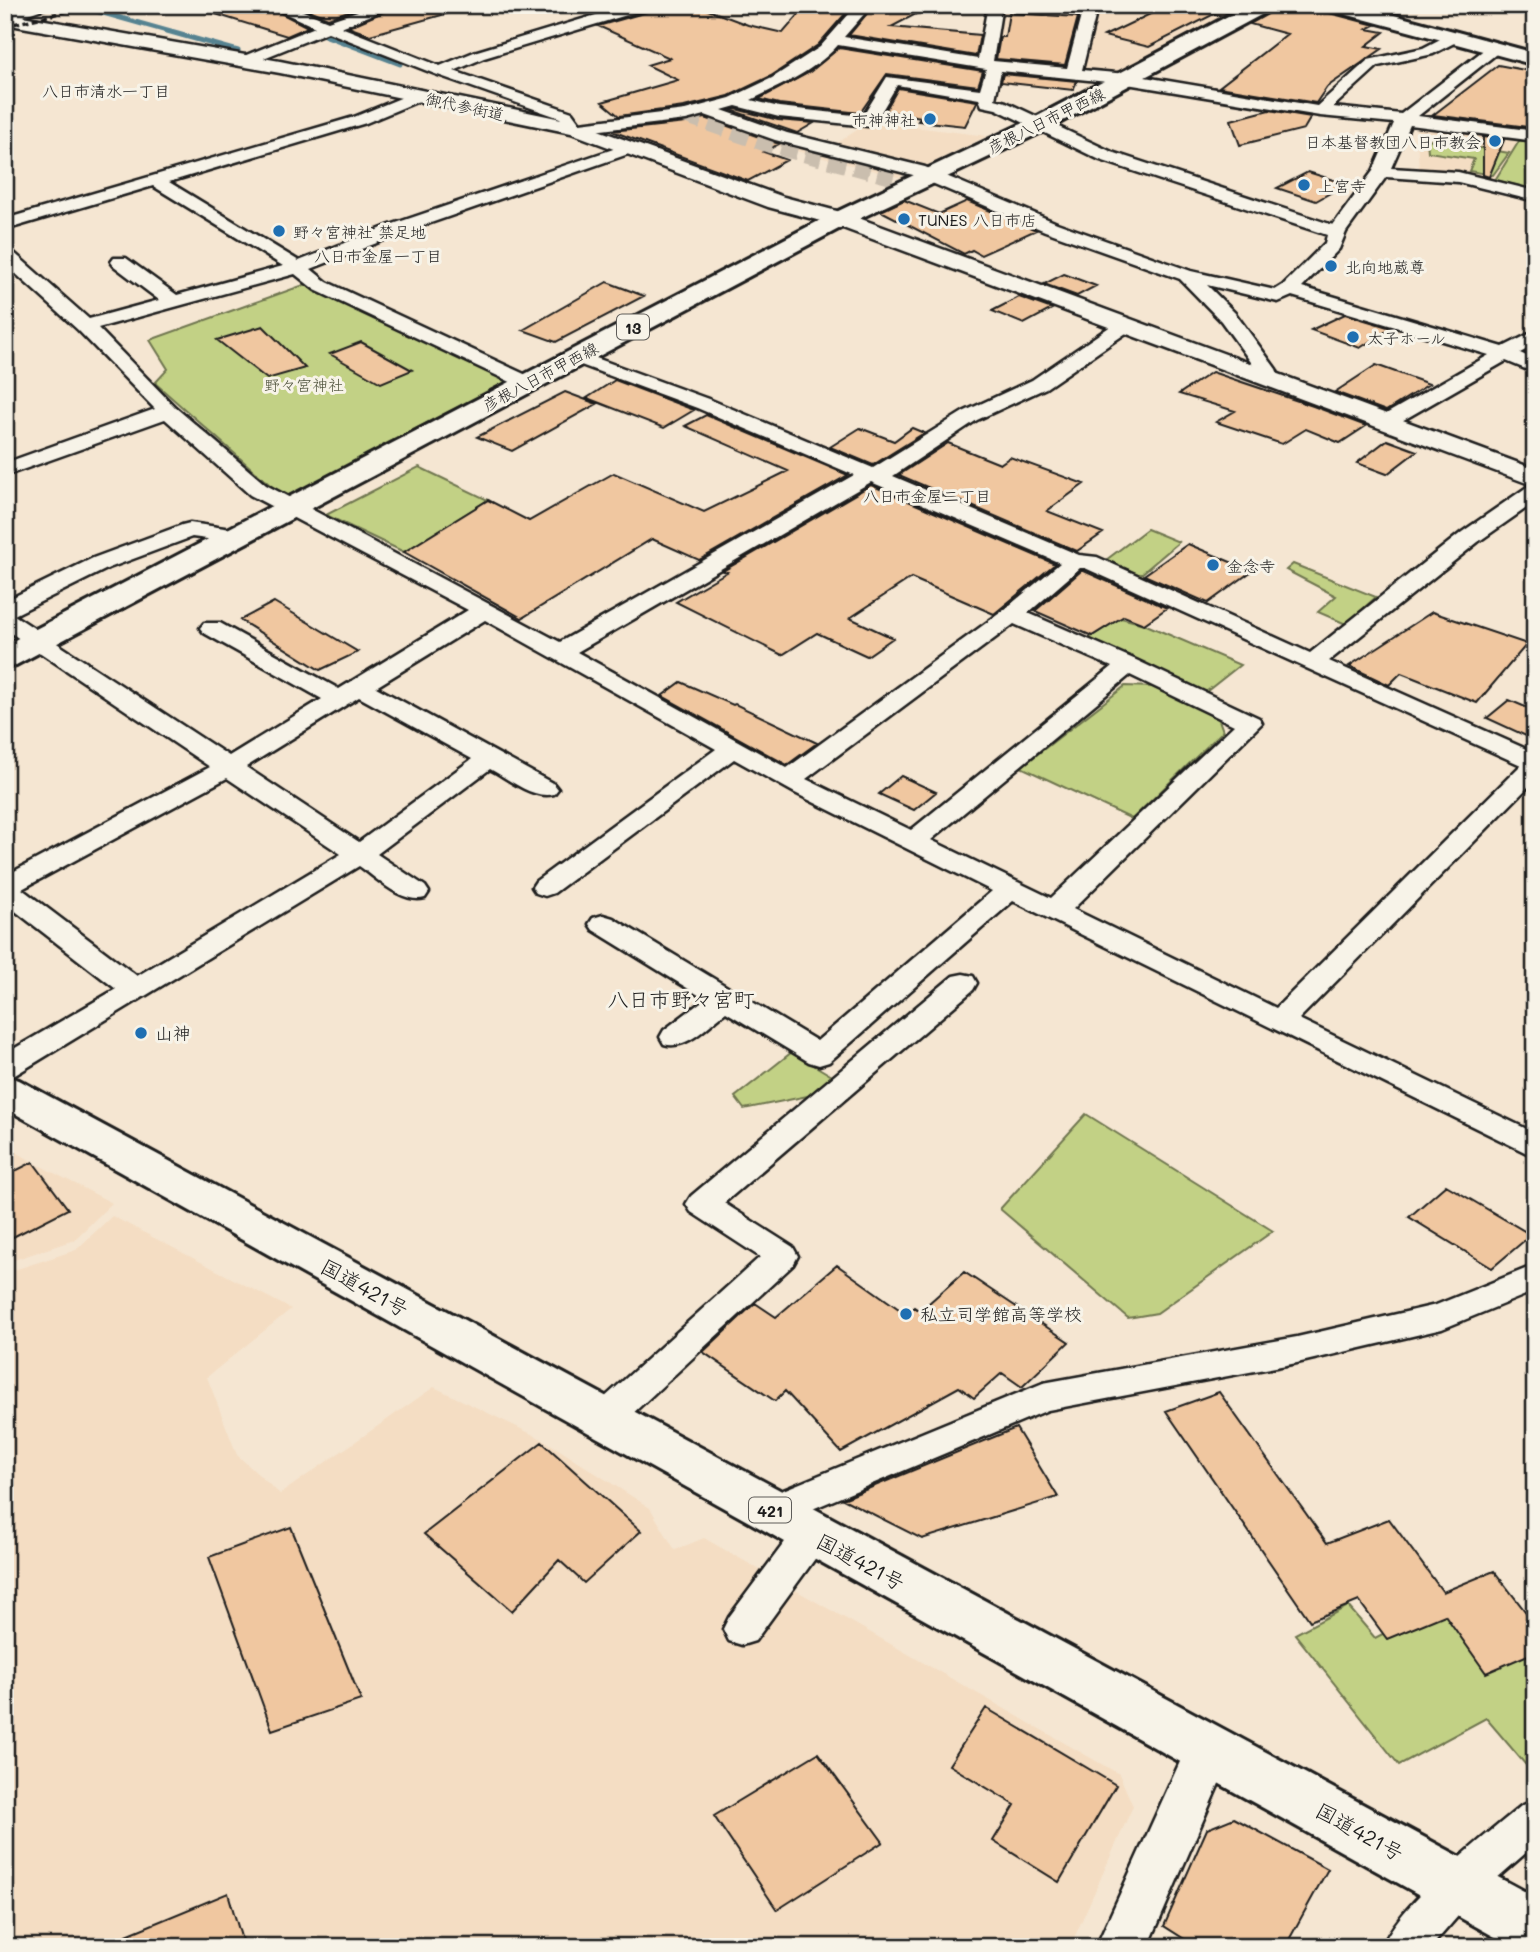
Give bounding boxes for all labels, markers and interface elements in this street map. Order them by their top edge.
district label: 八日市清水一丁目 [42,80,170,101]
street label: 彦根八日市甲西線 [984,83,1108,157]
street label: 御代参街道 [424,87,506,125]
place label: 市神神社 [852,109,916,130]
marker: 市神神社 [922,111,938,127]
place label: 日本基督教団八日市教会 [1305,131,1481,152]
marker: 日本基督教団八日市教会 [1487,133,1503,149]
place label: 上宮寺 [1318,175,1366,196]
marker: 上宮寺 [1296,177,1312,193]
place label: TUNES 八日市店 [918,209,1037,230]
marker: TUNES 八日市店 [896,211,912,227]
place label: 野々宮神社 禁足地 [293,221,426,242]
marker: 野々宮神社 禁足地 [271,223,287,239]
district label: 八日市金屋一丁目 [314,245,442,266]
place label: 北向地蔵尊 [1345,256,1425,277]
marker: 北向地蔵尊 [1323,258,1339,274]
road number: 13 [617,314,649,340]
place label: 太子ホール [1367,327,1446,348]
marker: 太子ホール [1345,329,1361,345]
street label: 彦根八日市甲西線 [479,337,601,415]
park label: 野々宮神社 [264,374,344,395]
district label: 八日市金屋二丁目 [863,485,991,506]
place label: 金念寺 [1227,555,1275,576]
marker: 金念寺 [1205,557,1221,573]
district label: 八日市野々宮町 [608,985,755,1012]
place label: 山神 [155,1021,191,1045]
marker: 山神 [133,1025,149,1041]
street label: 国道421号 [316,1252,414,1322]
place label: 私立司学館高等学校 [920,1302,1082,1326]
marker: 私立司学館高等学校 [898,1306,914,1322]
road number: 421 [749,1498,791,1522]
street label: 国道421号 [812,1526,910,1596]
street label: 国道421号 [1311,1796,1409,1866]

